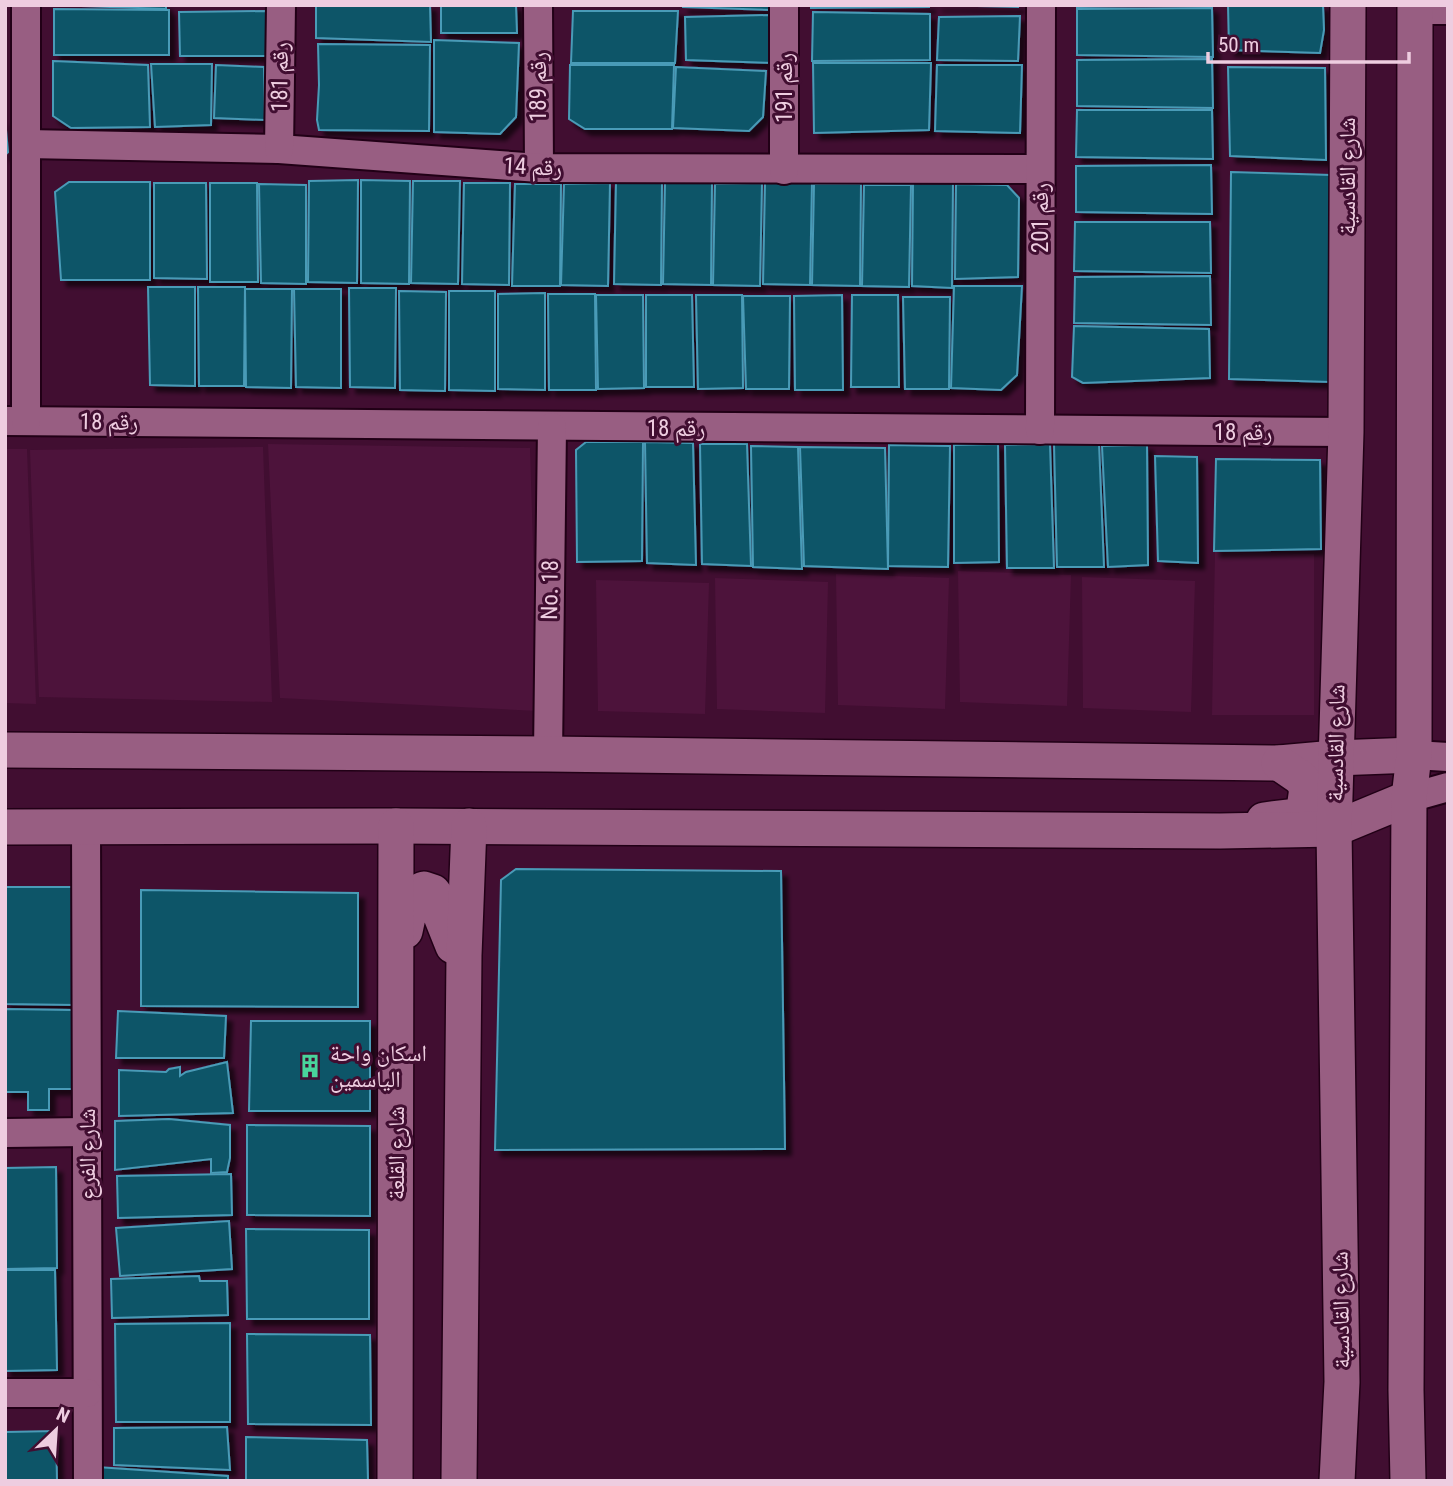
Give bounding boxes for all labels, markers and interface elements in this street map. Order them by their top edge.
scale bar [1208,21,1409,65]
text: 50 m [1218,33,1259,57]
street label: رقم 181 [266,42,296,112]
street label: رقم 189 [525,52,554,122]
street label: رقم 191 [771,53,800,123]
street label: شارع القادسية [1334,117,1362,235]
street label: رقم 14 [503,152,563,184]
street label: رقم 201 [1027,183,1056,253]
street label: رقم 18 [79,408,139,438]
street label: رقم 18 [647,415,705,444]
street label: رقم 18 [1214,419,1272,448]
street label: No. 18 [536,560,564,620]
street label: شارع القادسية [1321,684,1352,802]
place label: اسكان واحة الياسمين [330,1040,427,1093]
building icon: اسكان واحة الياسمين [296,1052,324,1080]
street label: شارع القلعة [383,1106,411,1200]
street label: شارع الفرع [74,1108,102,1200]
street label: شارع القادسية [1326,1251,1357,1369]
north arrow [21,1395,91,1465]
text: N [53,1402,73,1428]

